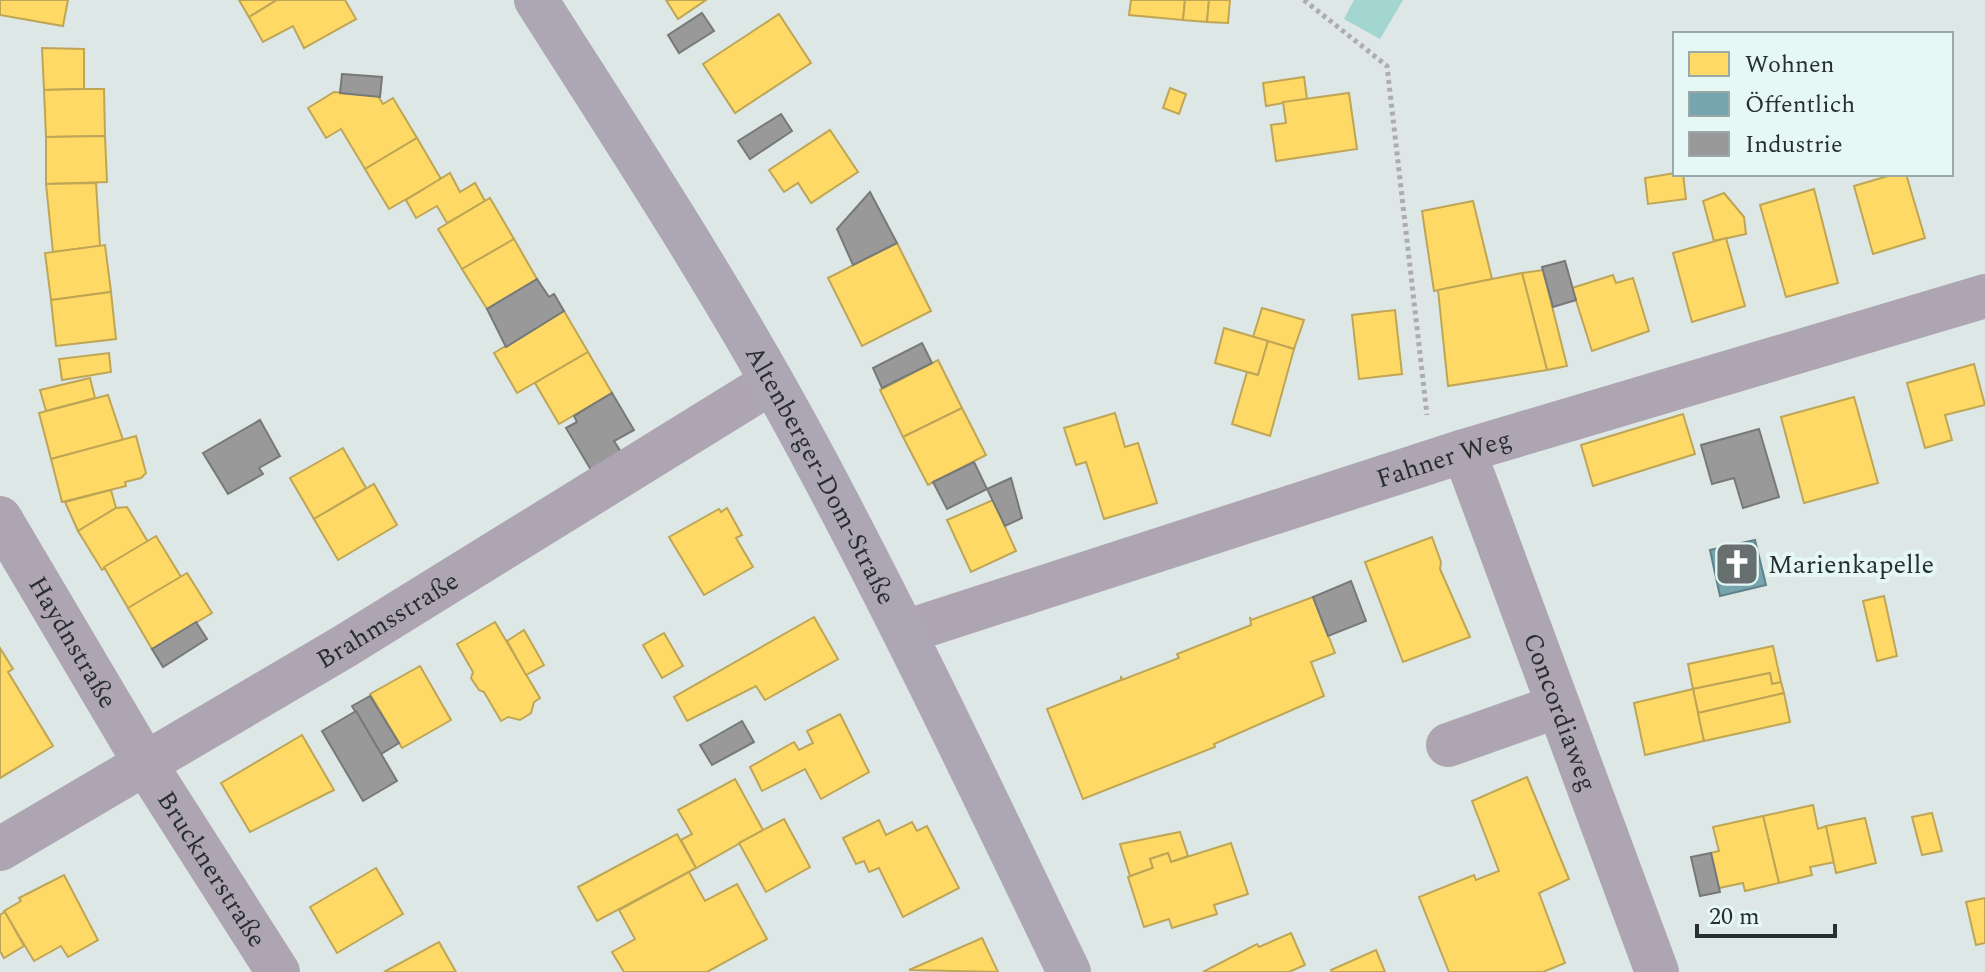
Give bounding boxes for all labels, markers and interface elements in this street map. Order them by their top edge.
legend [1673,32,1953,176]
text: Wohnen [1745,47,1835,83]
text: Öffentlich [1745,87,1855,123]
text: Industrie [1745,127,1843,163]
street label: Altenberger-Dom-Straße [734,338,906,612]
street label: Fahner Weg [1371,419,1516,499]
church icon: Marienkapelle [1713,540,1761,588]
place label: Marienkapelle [1768,545,1934,585]
street label: Brahmsstraße [309,561,467,680]
street label: Haydnstraße [18,569,127,716]
street label: Concordiaweg [1512,627,1607,797]
street label: Brucknerstraße [146,783,276,956]
scale bar [1697,888,1835,938]
text: 20 m [1709,899,1760,935]

